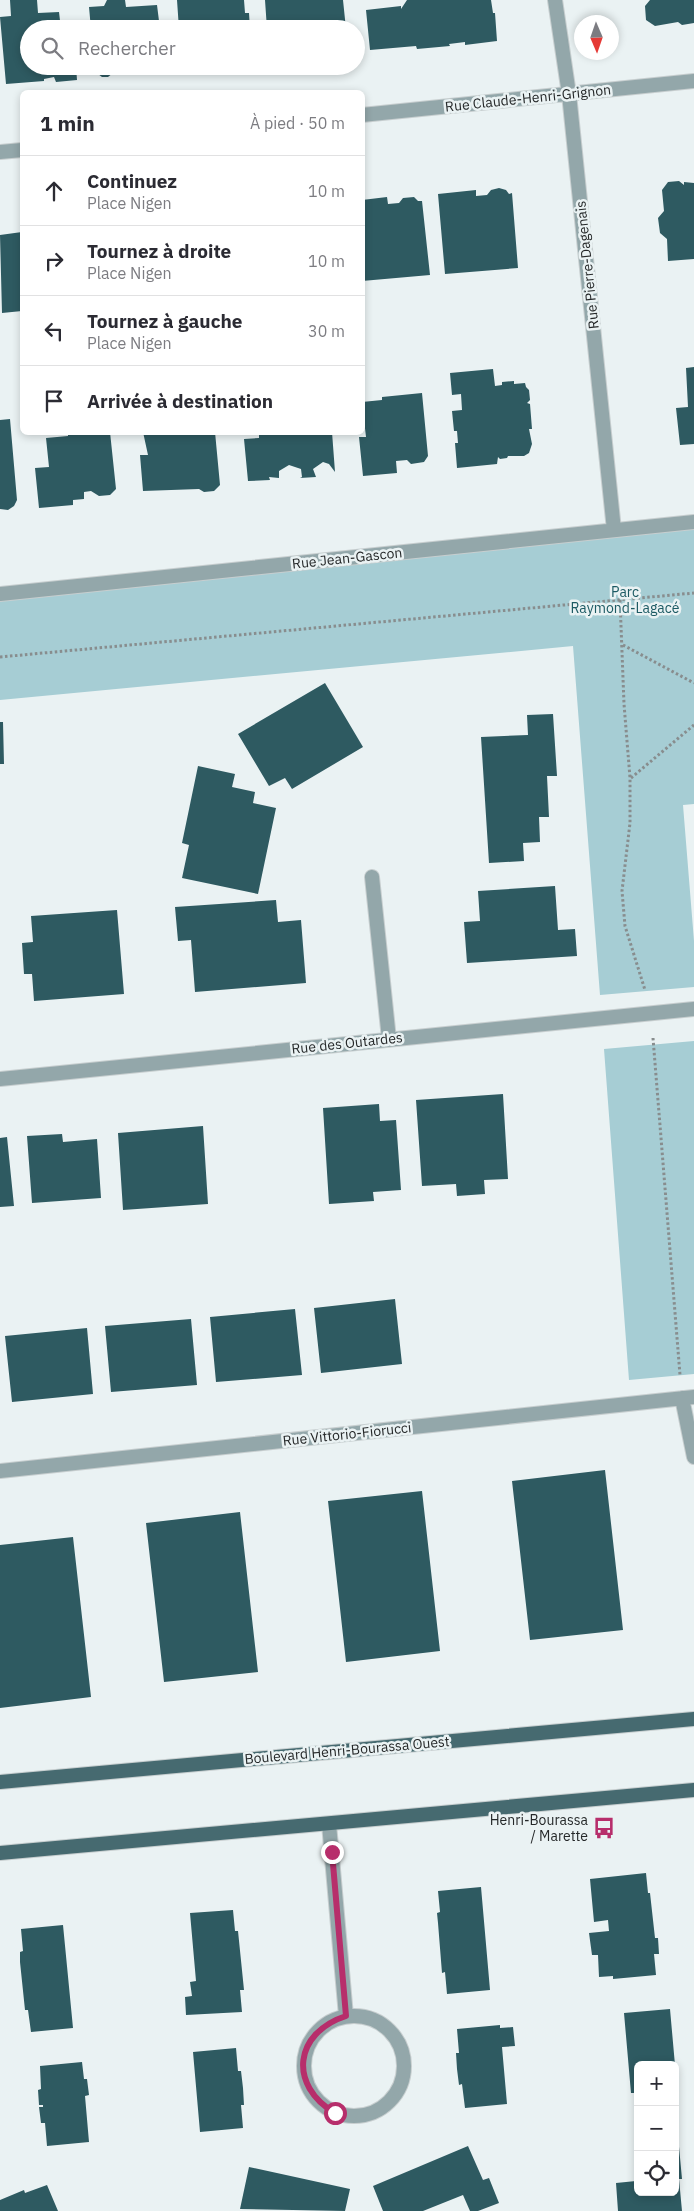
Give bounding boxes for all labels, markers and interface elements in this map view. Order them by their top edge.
north arrow [574,15,619,60]
search box [20,20,365,75]
icon: search [38,34,66,62]
text: Rechercher [78,36,176,60]
street label: Rue Claude-Henri-Grignon [444,80,612,116]
text: 1 min [40,109,95,137]
text: À pied · 50 m [250,113,345,133]
text: Continuez [87,169,177,193]
icon: ahead [40,177,68,205]
text: 10 m [308,181,345,201]
text: Place Nigen [87,193,172,213]
street label: Rue Pierre-Dagenais [571,200,603,330]
text: Tournez à droite [87,239,231,263]
icon: right [40,247,68,275]
text: 10 m [308,251,345,271]
text: Place Nigen [87,263,172,283]
text: Tournez à gauche [87,309,243,333]
icon: left [40,317,68,345]
text: 30 m [308,321,345,341]
text: Place Nigen [87,333,172,353]
icon: arrive [40,387,68,415]
text: Arrivée à destination [87,389,273,413]
street label: Rue Jean-Gascon [291,543,403,573]
park label: Parc Raymond-Lagacé [571,583,680,617]
street label: Rue des Outardes [290,1028,404,1058]
street label: Rue Vittorio-Fiorucci [282,1418,412,1450]
street label: Boulevard Henri-Bourassa Ouest [244,1732,450,1768]
place label: Henri-Bourassa / Marette [490,1811,589,1845]
bus stop icon: Henri-Bourassa / Marette [591,1815,617,1841]
route end [321,1841,344,1864]
map controls [634,2061,679,2196]
button: + [634,2061,679,2106]
route start [324,2102,347,2125]
button: − [634,2106,679,2151]
button: locate [634,2151,679,2196]

